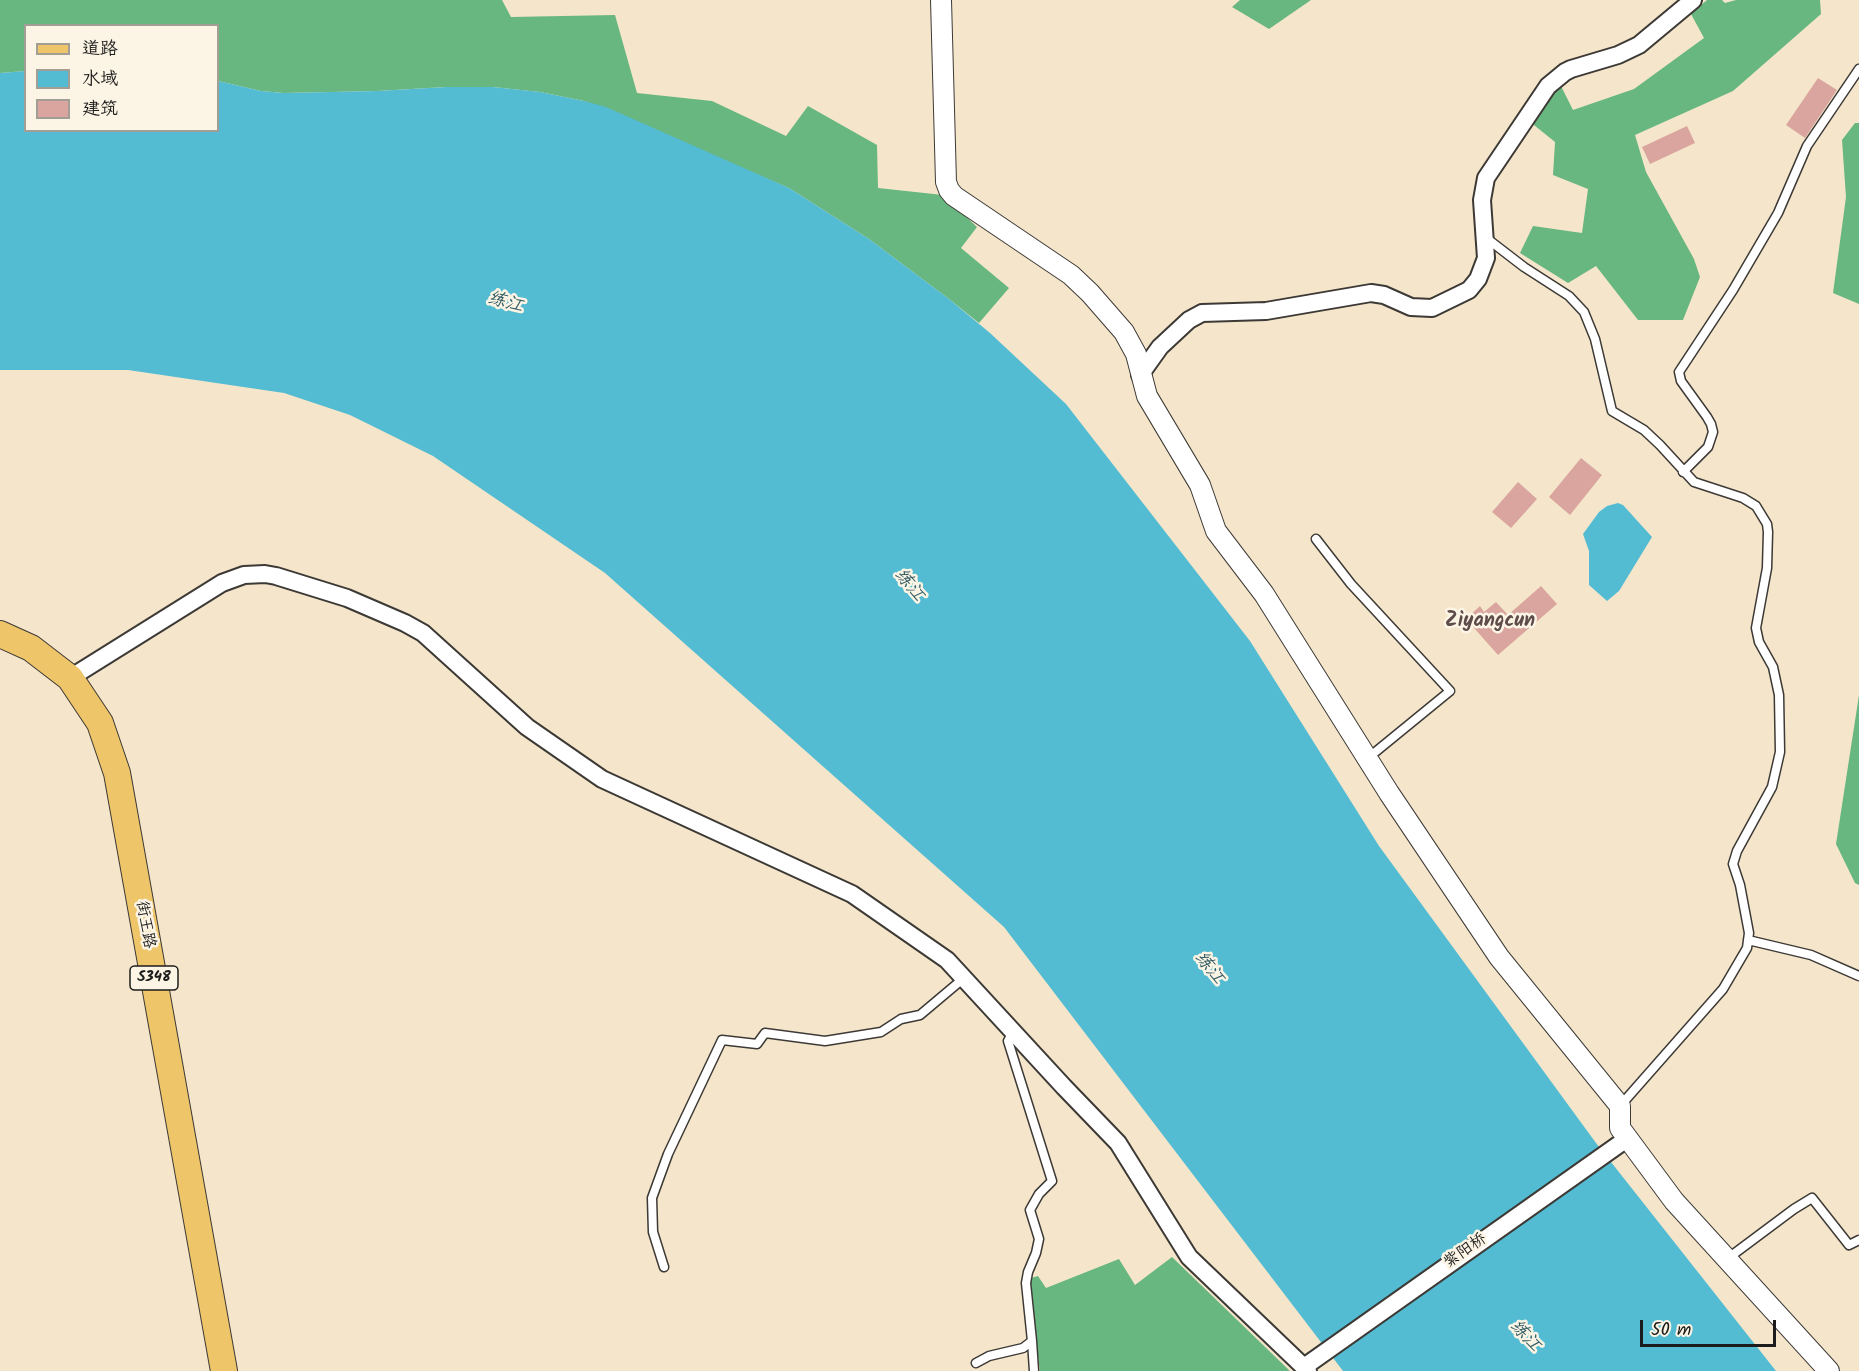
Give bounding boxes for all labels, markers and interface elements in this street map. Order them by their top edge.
legend [24,24,219,132]
text: 道路 [82,35,118,64]
text: 水域 [82,65,118,94]
text: 建筑 [82,95,118,124]
water label: 练江 [485,289,525,319]
water label: 练江 [888,565,928,607]
district label: Ziyangcun [1445,611,1535,635]
street label: 街王路 [130,900,158,950]
water label: 练江 [1188,948,1228,990]
road number: S348 [130,966,178,990]
street label: 紫阳桥 [1441,1230,1491,1274]
scale bar [1643,1308,1780,1346]
water label: 练江 [1504,1316,1544,1358]
text: 50 m [1651,1316,1691,1345]

